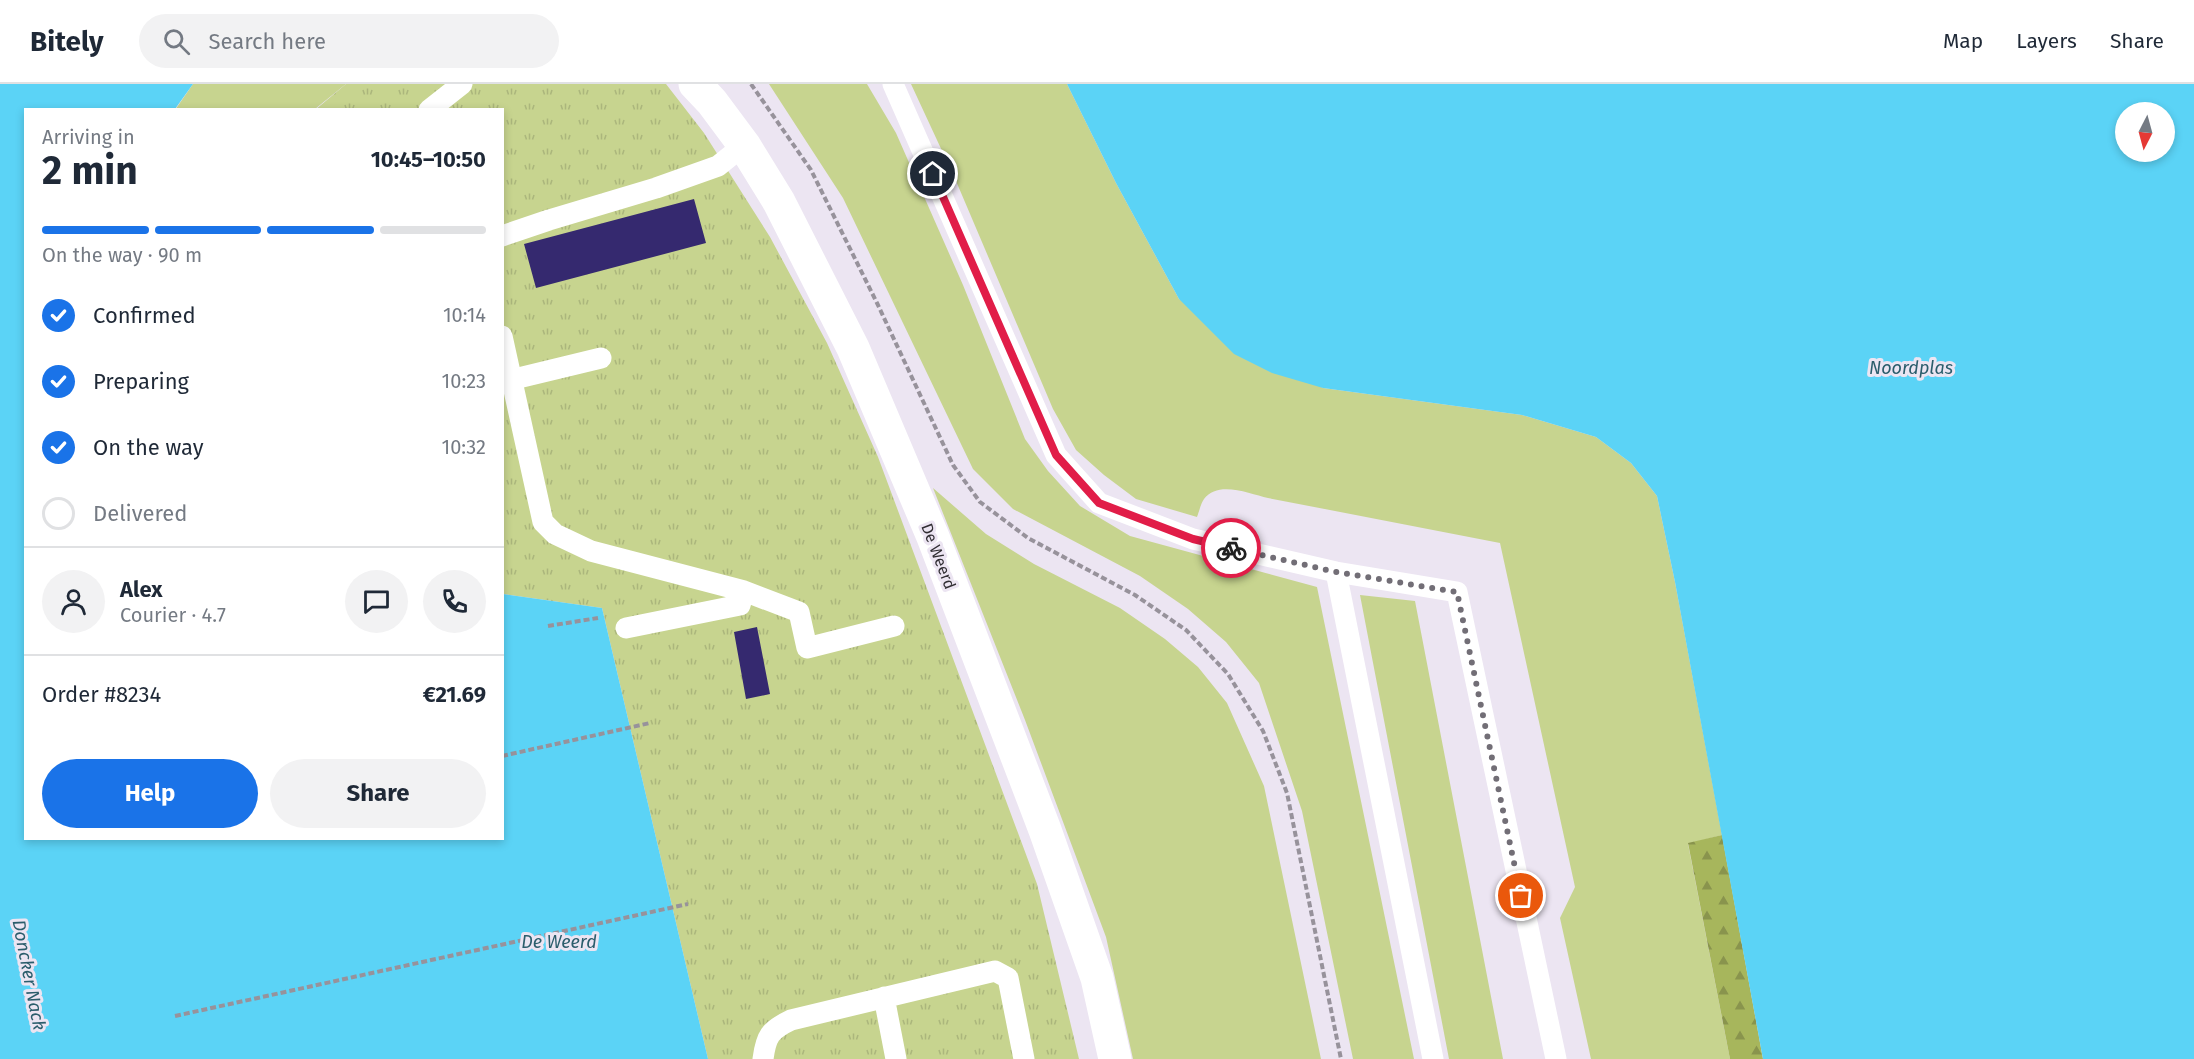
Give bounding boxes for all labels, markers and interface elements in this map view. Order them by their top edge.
search box [139,14,559,68]
text: Bitely [30,25,103,58]
icon: search [160,25,193,58]
text: Search here [208,28,326,55]
text: Map [1943,28,1983,54]
text: Layers [2016,28,2077,54]
text: Share [2110,28,2164,54]
north arrow [2115,102,2175,162]
map controls [2115,102,2175,162]
text: Arriving in [42,125,135,149]
text: 10:45–10:50 [371,146,486,173]
text: 2 min [42,148,138,194]
pin [907,148,958,199]
icon: home [916,157,949,190]
text: On the way · 90 m [42,243,202,267]
icon: check [42,299,75,332]
text: Confirmed [93,302,196,329]
text: 10:14 [443,303,486,327]
water label: Noordplas [1869,357,1953,379]
icon: check [42,365,75,398]
text: Preparing [93,368,189,395]
text: 10:23 [442,369,486,393]
icon: check [42,431,75,464]
text: On the way [93,434,204,461]
text: 10:32 [442,435,486,459]
text: Delivered [93,500,188,527]
courier [1201,518,1261,578]
street label: De Weerd [917,521,960,592]
icon: bike [1215,532,1248,565]
button: person [42,570,105,633]
button: chat [345,570,408,633]
button: phone [423,570,486,633]
text: Alex [120,576,163,603]
text: Courier · 4.7 [120,603,226,627]
text: Order #8234 [42,681,161,708]
text: €21.69 [423,681,486,708]
button: Help [42,759,258,828]
button: Share [270,759,486,828]
pin [1495,870,1546,921]
icon: bag [1504,879,1537,912]
water label: Doncker Nack [7,918,51,1032]
water label: De Weerd [521,931,597,953]

